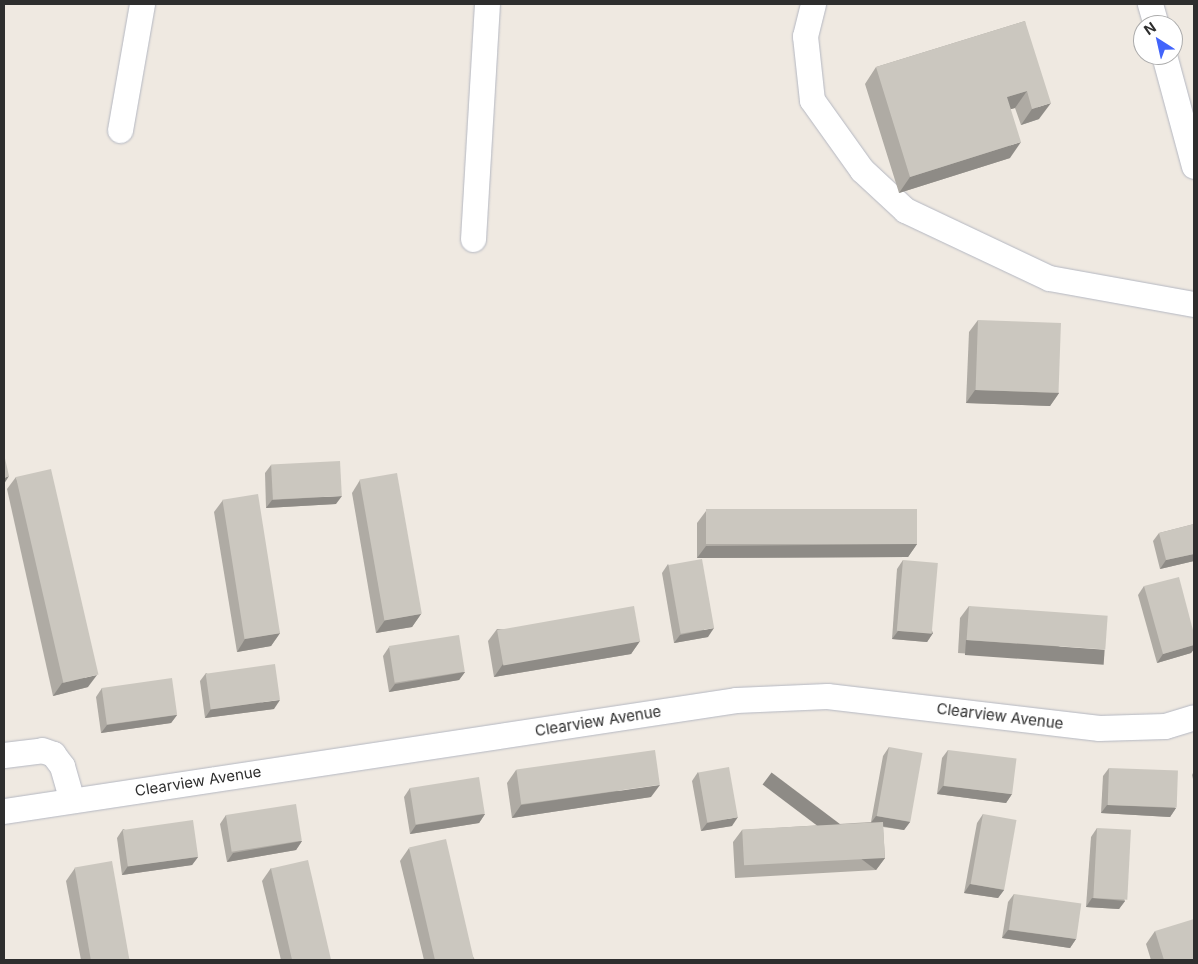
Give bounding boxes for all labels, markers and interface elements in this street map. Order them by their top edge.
north arrow [1133,15,1183,65]
text: N [1140,18,1159,38]
street label: Clearview Avenue [936,699,1064,733]
street label: Clearview Avenue [534,702,662,740]
street label: Clearview Avenue [134,762,262,800]

